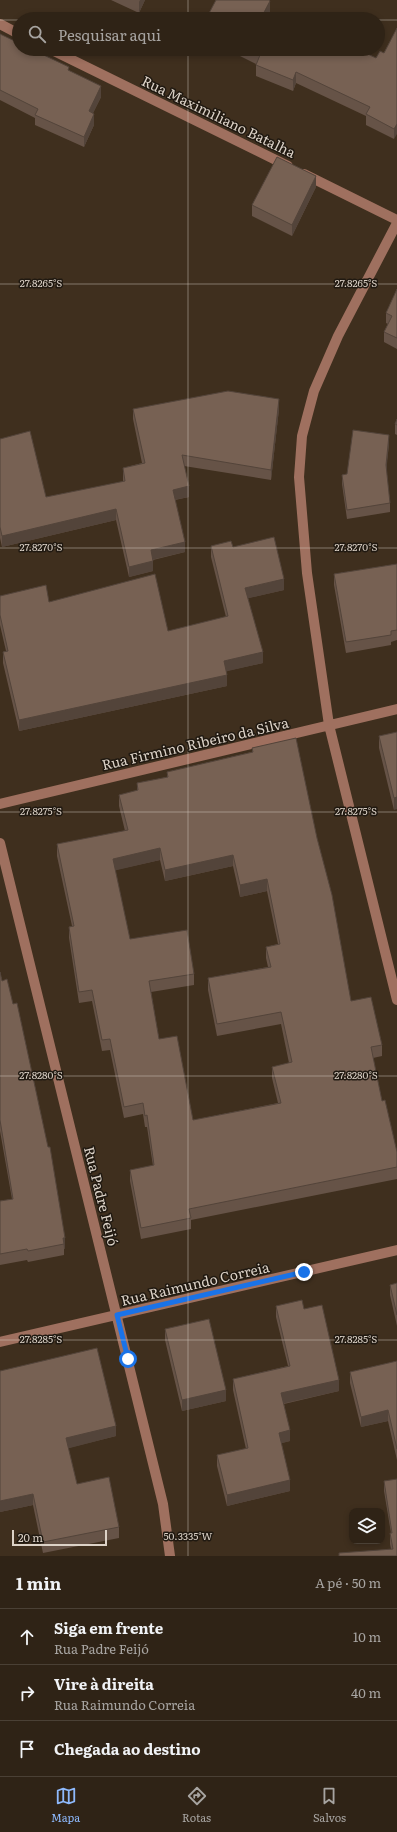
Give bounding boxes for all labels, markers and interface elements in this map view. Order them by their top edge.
search box [12,12,385,56]
icon: search [26,23,48,45]
text: Pesquisar aqui [58,23,161,46]
street label: Rua Maximiliano Batalha [139,70,300,162]
text: 27.8265°S [20,275,62,290]
text: 27.8265°S [335,275,377,290]
text: 27.8270°S [20,539,62,554]
text: 27.8270°S [335,539,377,554]
street label: Rua Firmino Ribeiro da Silva [100,712,291,774]
text: 27.8275°S [20,803,62,818]
text: 27.8275°S [335,803,377,818]
text: 27.8280°S [19,1067,63,1082]
text: 27.8280°S [334,1067,378,1082]
street label: Rua Padre Feijó [80,1144,124,1248]
street label: Rua Raimundo Correia [119,1256,272,1310]
route end [295,1263,313,1281]
text: 27.8285°S [20,1331,62,1346]
text: 27.8285°S [335,1331,377,1346]
route start [119,1350,137,1368]
map controls [349,1508,385,1544]
button: layers [349,1508,385,1544]
scale bar [12,1528,107,1547]
text: 50.3335°W [163,1528,213,1543]
text: 20 m [18,1529,43,1545]
text: 1 min [16,1570,61,1595]
text: A pé · 50 m [315,1573,381,1592]
text: Siga em frente [54,1616,163,1639]
icon: ahead [16,1626,38,1648]
text: 10 m [353,1627,381,1646]
text: Rua Padre Feijó [54,1639,149,1658]
text: Vire à direita [54,1672,154,1695]
icon: right [16,1682,38,1704]
text: 40 m [351,1683,381,1702]
text: Rua Raimundo Correia [54,1695,195,1714]
text: Chegada ao destino [54,1737,201,1760]
icon: arrive [16,1738,38,1760]
tab: Mapa [51,1785,80,1825]
tab: Rotas [182,1785,211,1825]
tab: Salvos [313,1785,346,1825]

